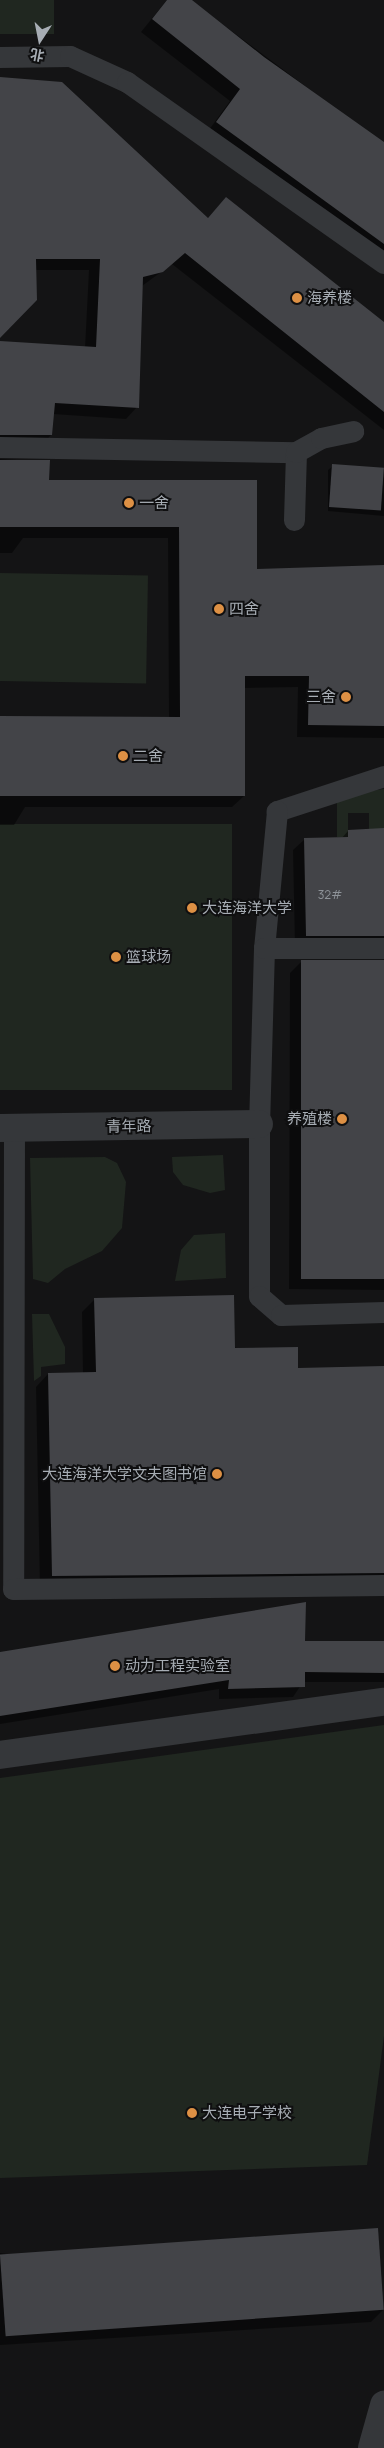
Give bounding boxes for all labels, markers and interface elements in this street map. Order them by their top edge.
north arrow [15,15,65,65]
text: 北 [28,45,46,66]
place label: 海养楼 [307,289,352,307]
marker: 海养楼 [291,292,303,304]
place label: 一舍 [139,494,169,512]
marker: 一舍 [123,497,135,509]
place label: 四舍 [229,600,259,618]
marker: 四舍 [213,603,225,615]
place label: 三舍 [306,688,336,706]
marker: 三舍 [340,691,352,703]
place label: 二舍 [133,747,163,765]
marker: 二舍 [117,750,129,762]
house number: 32# [318,888,342,902]
place label: 大连海洋大学 [202,899,292,917]
marker: 大连海洋大学 [186,902,198,914]
place label: 篮球场 [126,948,171,966]
marker: 篮球场 [110,951,122,963]
place label: 养殖楼 [287,1110,332,1128]
marker: 养殖楼 [336,1113,348,1125]
street label: 青年路 [106,1117,152,1135]
place label: 大连海洋大学文夫图书馆 [42,1465,207,1483]
marker: 大连海洋大学文夫图书馆 [211,1468,223,1480]
place label: 动力工程实验室 [125,1657,230,1675]
marker: 动力工程实验室 [109,1660,121,1672]
place label: 大连电子学校 [202,2104,292,2122]
marker: 大连电子学校 [186,2107,198,2119]

